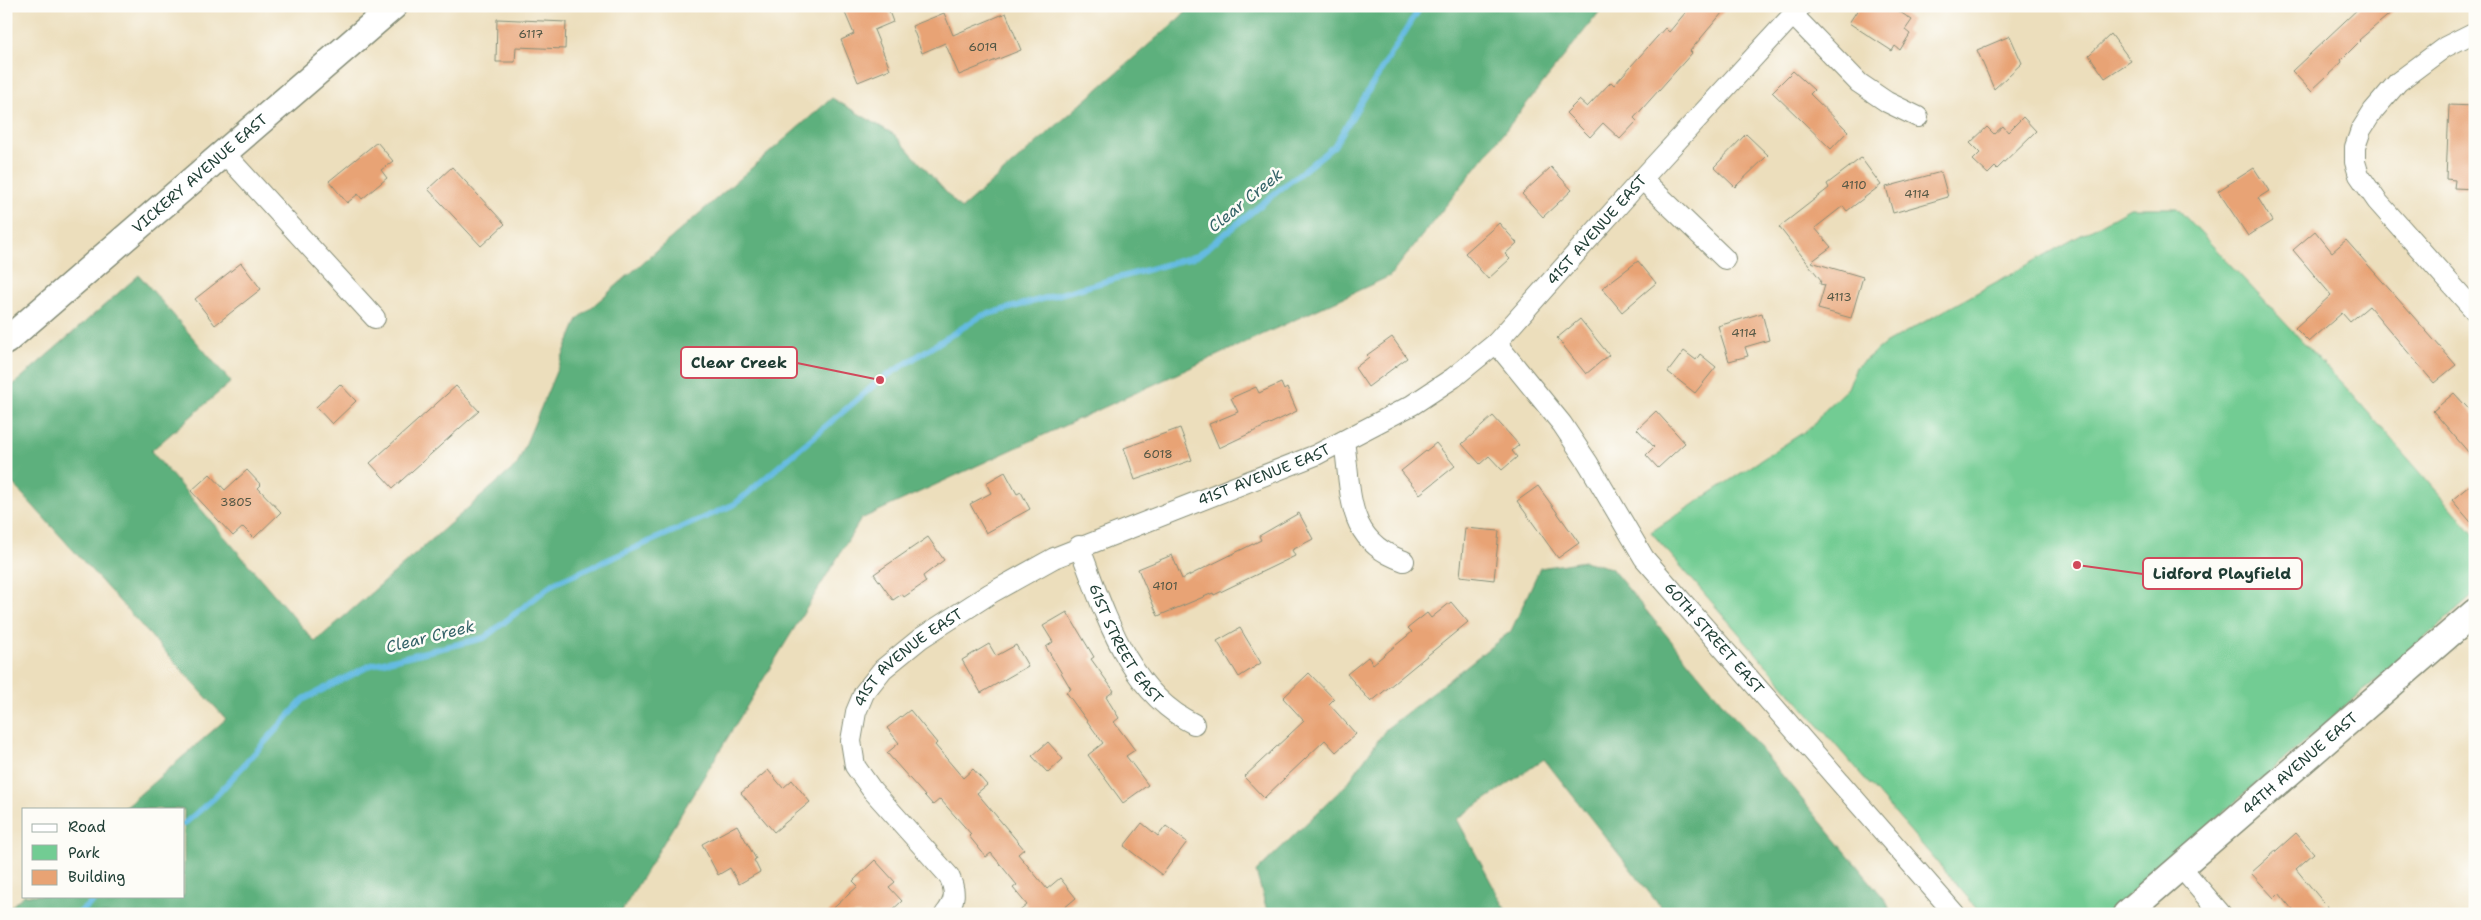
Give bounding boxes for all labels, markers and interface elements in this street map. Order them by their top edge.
house number: 6117 [519,26,543,42]
house number: 6019 [968,39,998,55]
street label: VICKERY AVENUE EAST [128,110,272,238]
water label: Clear Creek [1204,164,1287,237]
street label: 41ST AVENUE EAST [1542,170,1651,289]
house number: 4110 [1841,177,1867,193]
house number: 4114 [1904,186,1930,202]
house number: 4113 [1826,289,1852,305]
house number: 4114 [1731,325,1757,341]
callout: Clear Creek [681,347,797,378]
text: Clear Creek [691,352,787,373]
street label: 41ST AVENUE EAST [1195,439,1334,511]
house number: 6018 [1143,446,1173,462]
house number: 3805 [220,494,252,510]
callout: Lidford Playfield [2143,558,2302,589]
text: Lidford Playfield [2153,563,2291,584]
house number: 4101 [1152,578,1178,594]
street label: 60TH STREET EAST [1660,578,1768,698]
street label: 61ST STREET EAST [1084,581,1167,708]
street label: 41ST AVENUE EAST [849,604,966,710]
water label: Clear Creek [384,615,477,658]
street label: 44TH AVENUE EAST [2238,708,2362,819]
legend [22,808,185,898]
text: Road [68,817,106,837]
text: Park [68,843,100,863]
text: Building [68,867,125,887]

